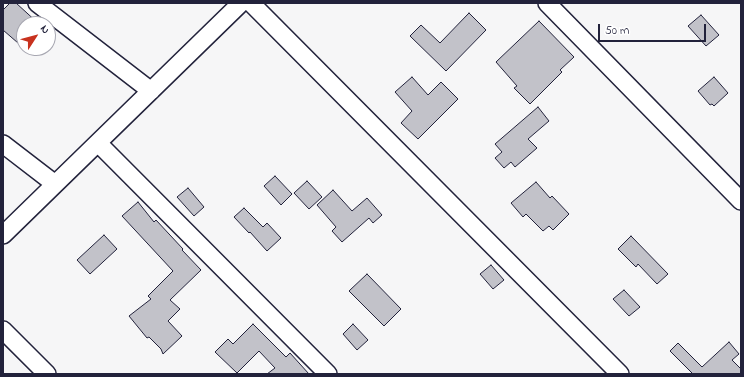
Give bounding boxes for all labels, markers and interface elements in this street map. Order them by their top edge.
north arrow [16,16,56,56]
scale bar [600,16,708,42]
text: N [36,22,54,37]
text: 50 m [605,22,629,40]

